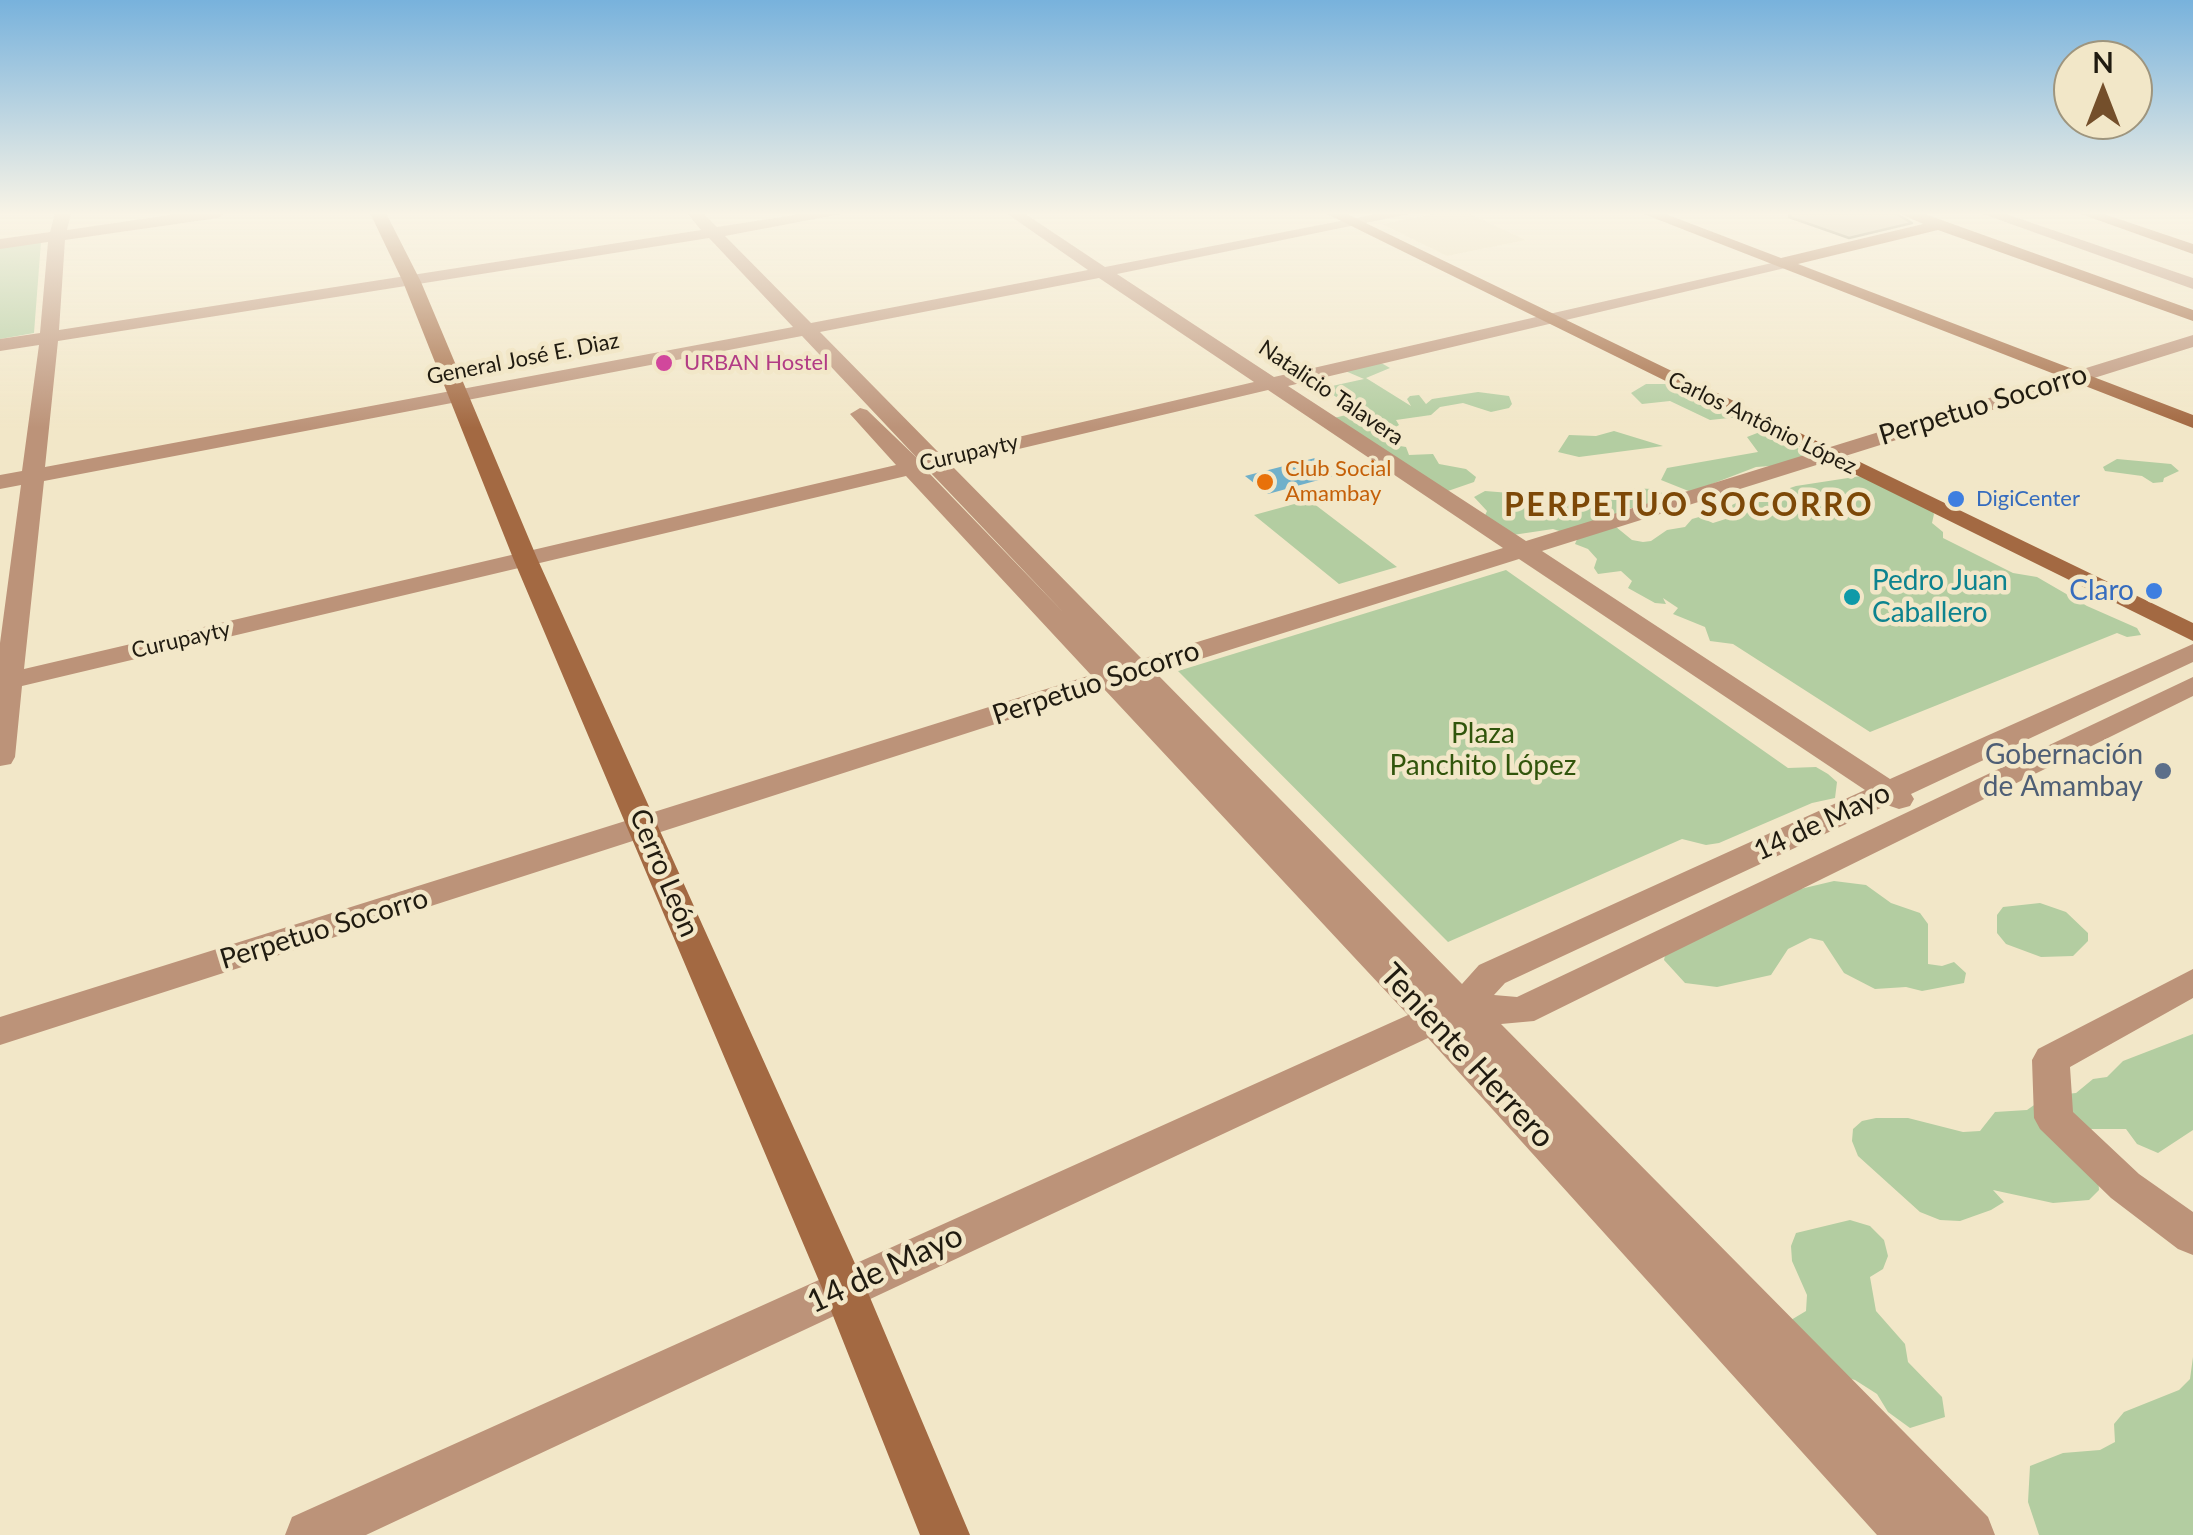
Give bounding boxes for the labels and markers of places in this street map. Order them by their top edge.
place label: URBAN Hostel [684,350,828,376]
marker: URBAN Hostel [653,352,675,374]
place label: Club Social Amambay [1285,456,1391,508]
marker: Club Social Amambay [1254,471,1276,493]
place label: DigiCenter [1976,486,2080,512]
marker: DigiCenter [1945,488,1967,510]
place label: Pedro Juan Caballero [1872,564,2008,630]
place label: Claro [2069,574,2134,608]
marker: Claro [2143,580,2165,602]
marker: Pedro Juan Caballero [1841,586,1863,608]
place label: Gobernación de Amambay [1983,738,2143,804]
marker: Gobernación de Amambay [2152,760,2174,782]

